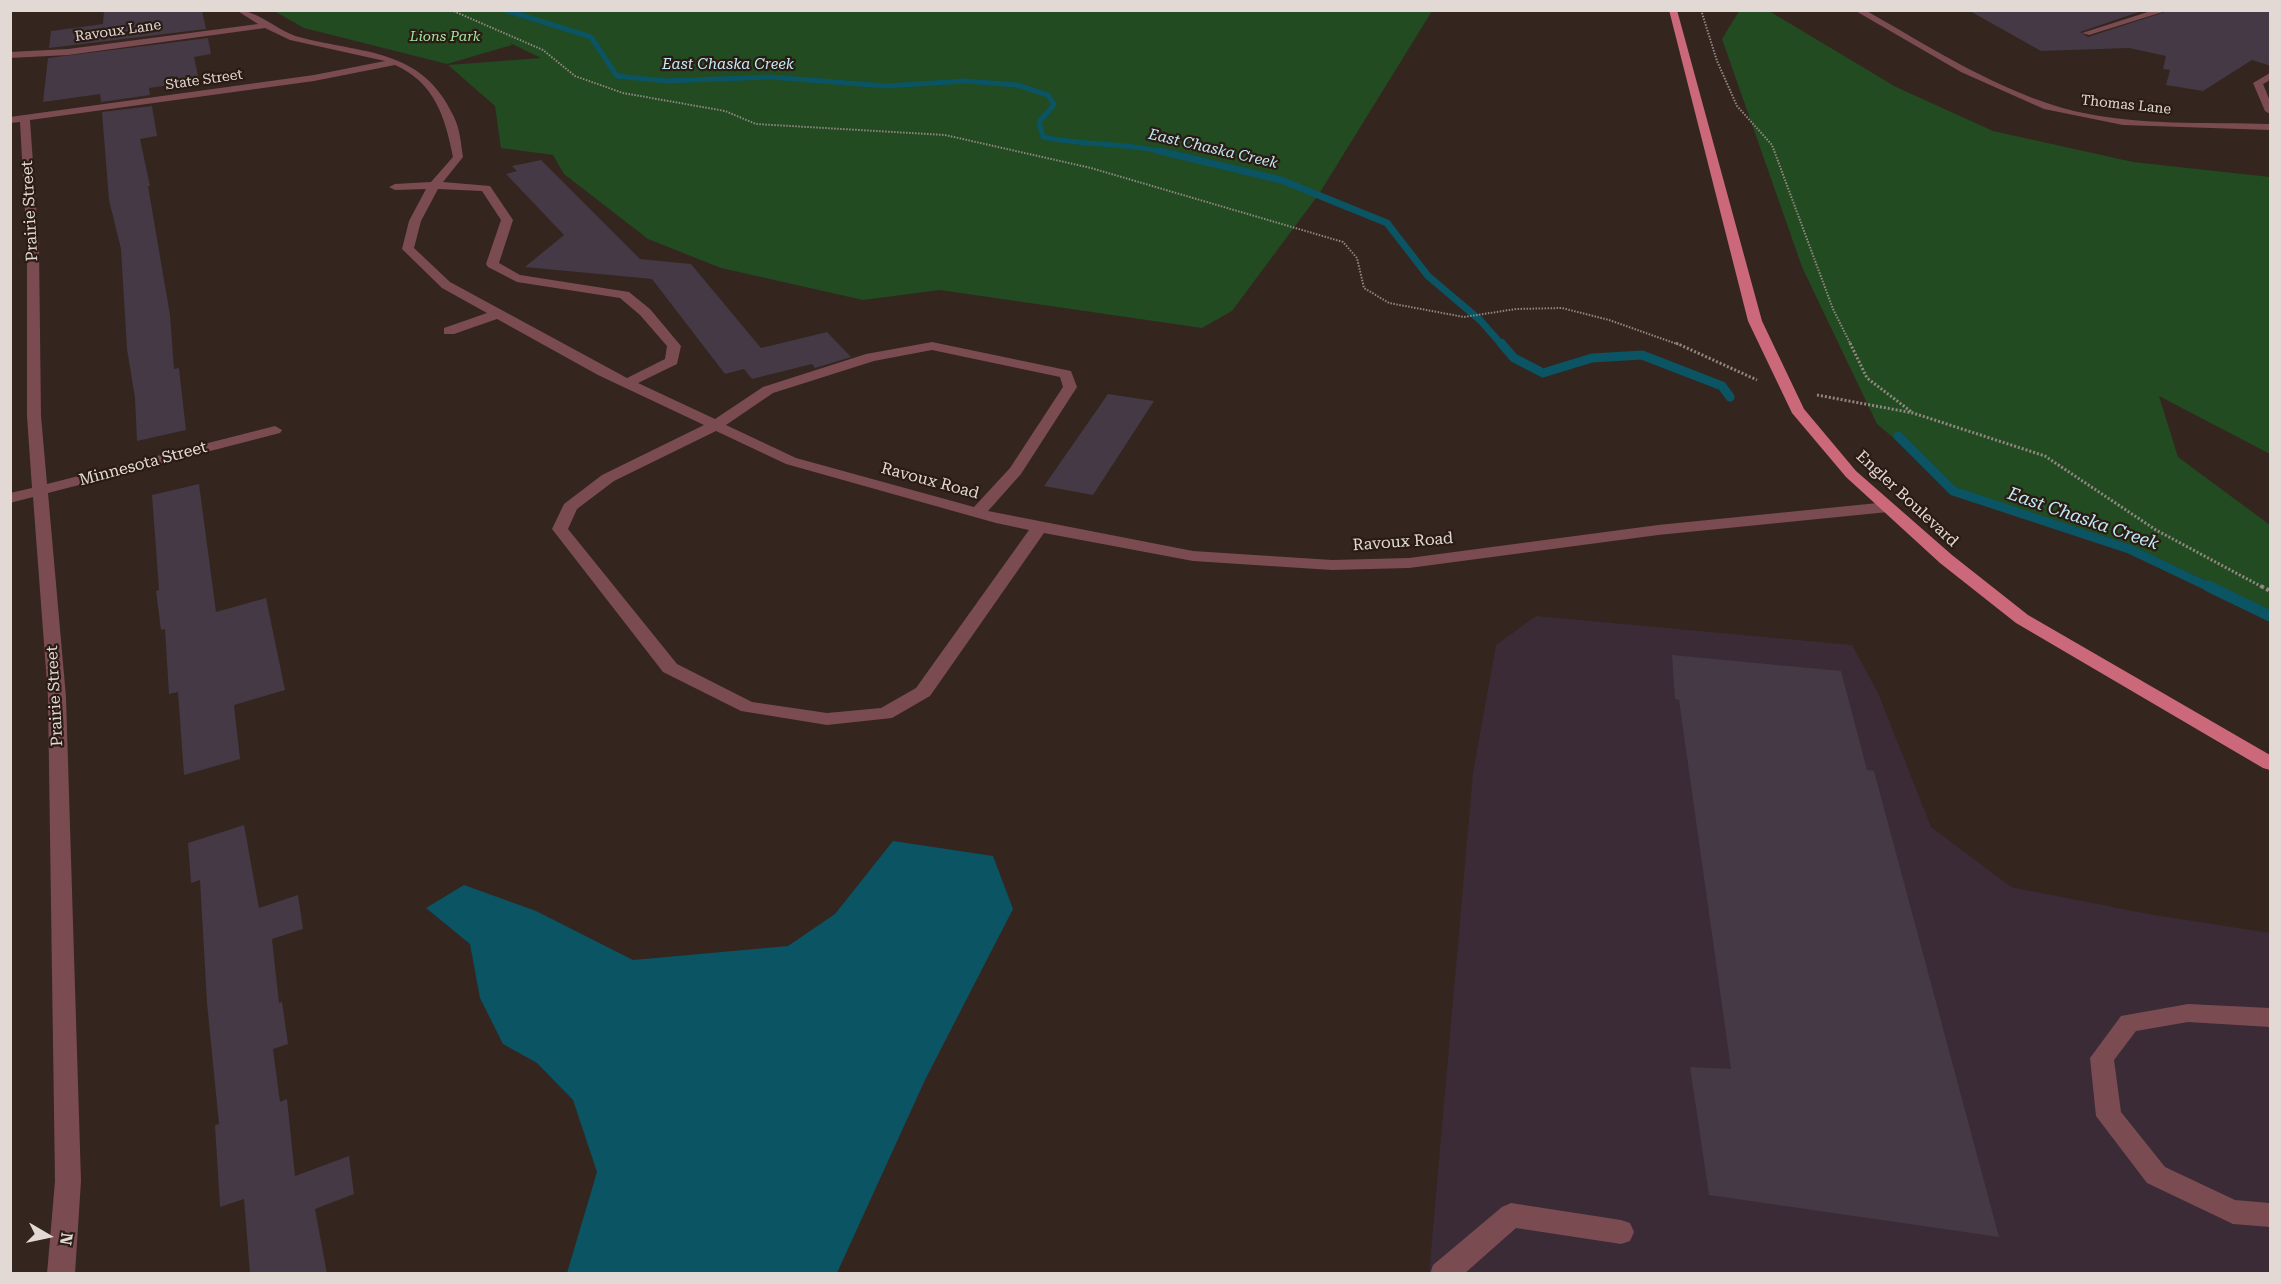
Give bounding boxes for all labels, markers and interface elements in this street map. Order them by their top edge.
street label: Ravoux Lane [74,17,162,45]
park label: Lions Park [410,29,480,45]
water label: East Chaska Creek [662,56,794,74]
street label: State Street [164,66,244,94]
street label: Thomas Lane [2080,92,2172,118]
water label: East Chaska Creek [1147,125,1279,173]
street label: Prairie Street [18,160,42,262]
street label: Minnesota Street [77,438,209,490]
street label: Engler Boulevard [1852,447,1962,551]
street label: Ravoux Road [879,459,981,503]
water label: East Chaska Creek [2005,483,2161,555]
street label: Ravoux Road [1352,529,1454,555]
street label: Prairie Street [43,645,67,747]
north arrow [18,1206,78,1266]
text: N [56,1231,77,1246]

